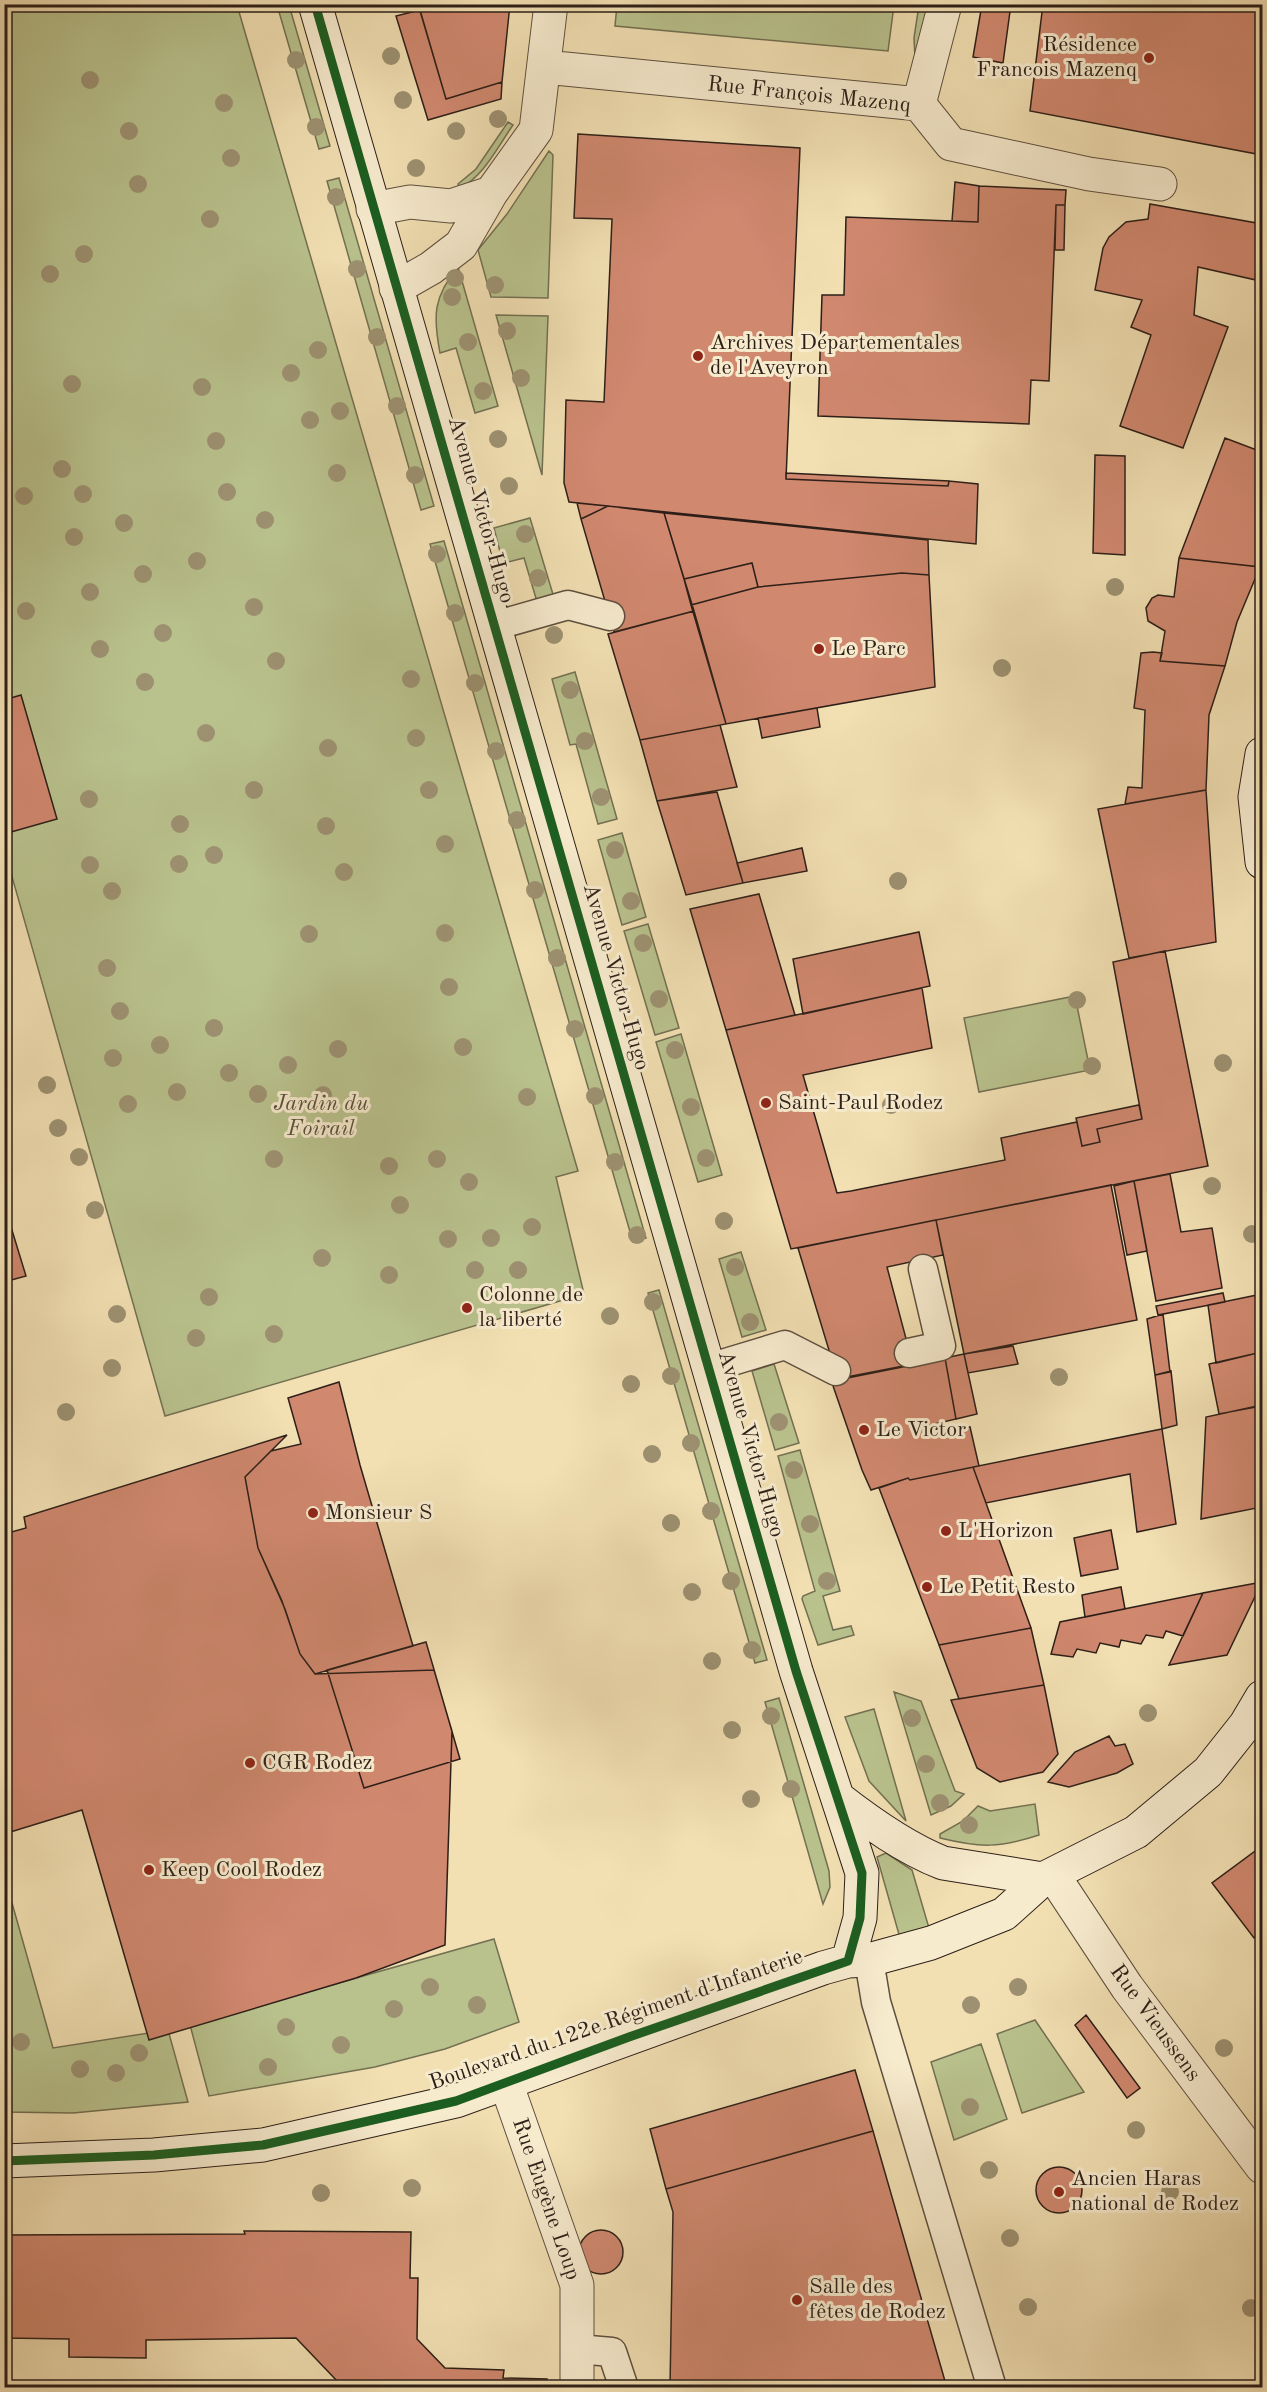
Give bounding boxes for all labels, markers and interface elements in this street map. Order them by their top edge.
place label: Résidence Francois Mazenq [976,34,1137,81]
marker: Résidence Francois Mazenq [1142,51,1156,65]
street label: Rue François Mazenq [706,73,912,117]
place label: Archives Départementales de l'Aveyron [710,332,960,379]
marker: Archives Départementales de l'Aveyron [691,349,705,363]
street label: Avenue Victor Hugo [444,414,518,606]
place label: Le Parc [831,638,906,660]
marker: Le Parc [812,642,826,656]
street label: Avenue Victor Hugo [579,881,653,1073]
place label: Saint-Paul Rodez [778,1092,943,1114]
park label: Jardin du Foirail [273,1093,369,1140]
marker: Saint-Paul Rodez [759,1096,773,1110]
place label: Colonne de la liberté [479,1284,583,1331]
marker: Colonne de la liberté [460,1301,474,1315]
street label: Avenue Victor Hugo [714,1348,788,1540]
place label: Le Victor [876,1419,966,1441]
marker: Le Victor [857,1423,871,1437]
place label: Monsieur S [325,1502,432,1524]
marker: Monsieur S [306,1506,320,1520]
place label: L'Horizon [958,1520,1054,1542]
marker: L'Horizon [939,1524,953,1538]
place label: Le Petit Resto [939,1576,1076,1598]
marker: Le Petit Resto [920,1580,934,1594]
place label: CGR Rodez [262,1752,372,1774]
marker: CGR Rodez [243,1756,257,1770]
place label: Keep Cool Rodez [161,1859,322,1881]
marker: Keep Cool Rodez [142,1863,156,1877]
street label: Boulevard du 122e Régiment d'Infanterie [426,1946,806,2094]
street label: Rue Vieussens [1105,1961,1205,2085]
street label: Rue Eugène Loup [508,2115,584,2283]
place label: Ancien Haras national de Rodez [1071,2168,1239,2215]
marker: Ancien Haras national de Rodez [1052,2185,1066,2199]
place label: Salle des fêtes de Rodez [809,2276,946,2323]
marker: Salle des fêtes de Rodez [790,2293,804,2307]

